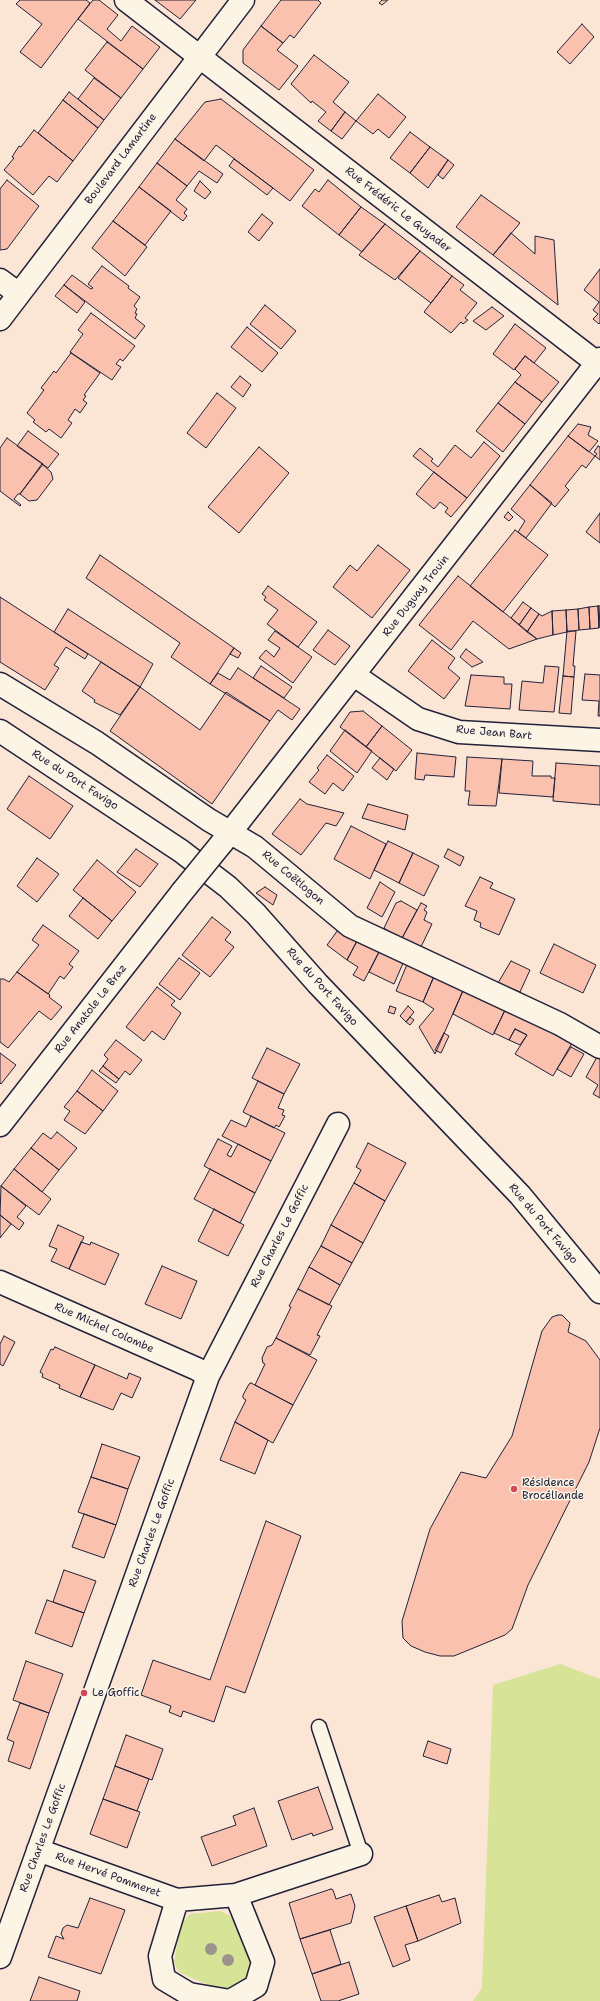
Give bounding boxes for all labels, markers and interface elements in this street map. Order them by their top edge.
street label: Boulevard Lamartine [82,111,160,207]
street label: Rue Frédéric Le Guyader [342,164,454,256]
street label: Rue Duguay Trouin [380,553,452,639]
street label: Rue Jean Bart [455,723,533,743]
street label: Rue du Port Favigo [29,747,121,813]
street label: Rue Coëtlogon [259,848,327,908]
street label: Rue du Port Favigo [283,945,361,1029]
street label: Rue Anatole Le Braz [52,962,130,1056]
street label: Rue du Port Favigo [506,1181,580,1267]
street label: Rue Charles Le Goffic [248,1182,312,1290]
street label: Rue Michel Colombe [52,1300,156,1356]
place label: Résidence Brocéliande [522,1476,584,1502]
street label: Rue Charles Le Goffic [126,1477,178,1589]
marker: Résidence Brocéliande [509,1484,519,1494]
place label: Le Goffic [92,1686,140,1700]
marker: Le Goffic [79,1688,89,1698]
street label: Rue Charles Le Goffic [17,1782,69,1894]
street label: Rue Hervé Pommeret [53,1850,163,1900]

